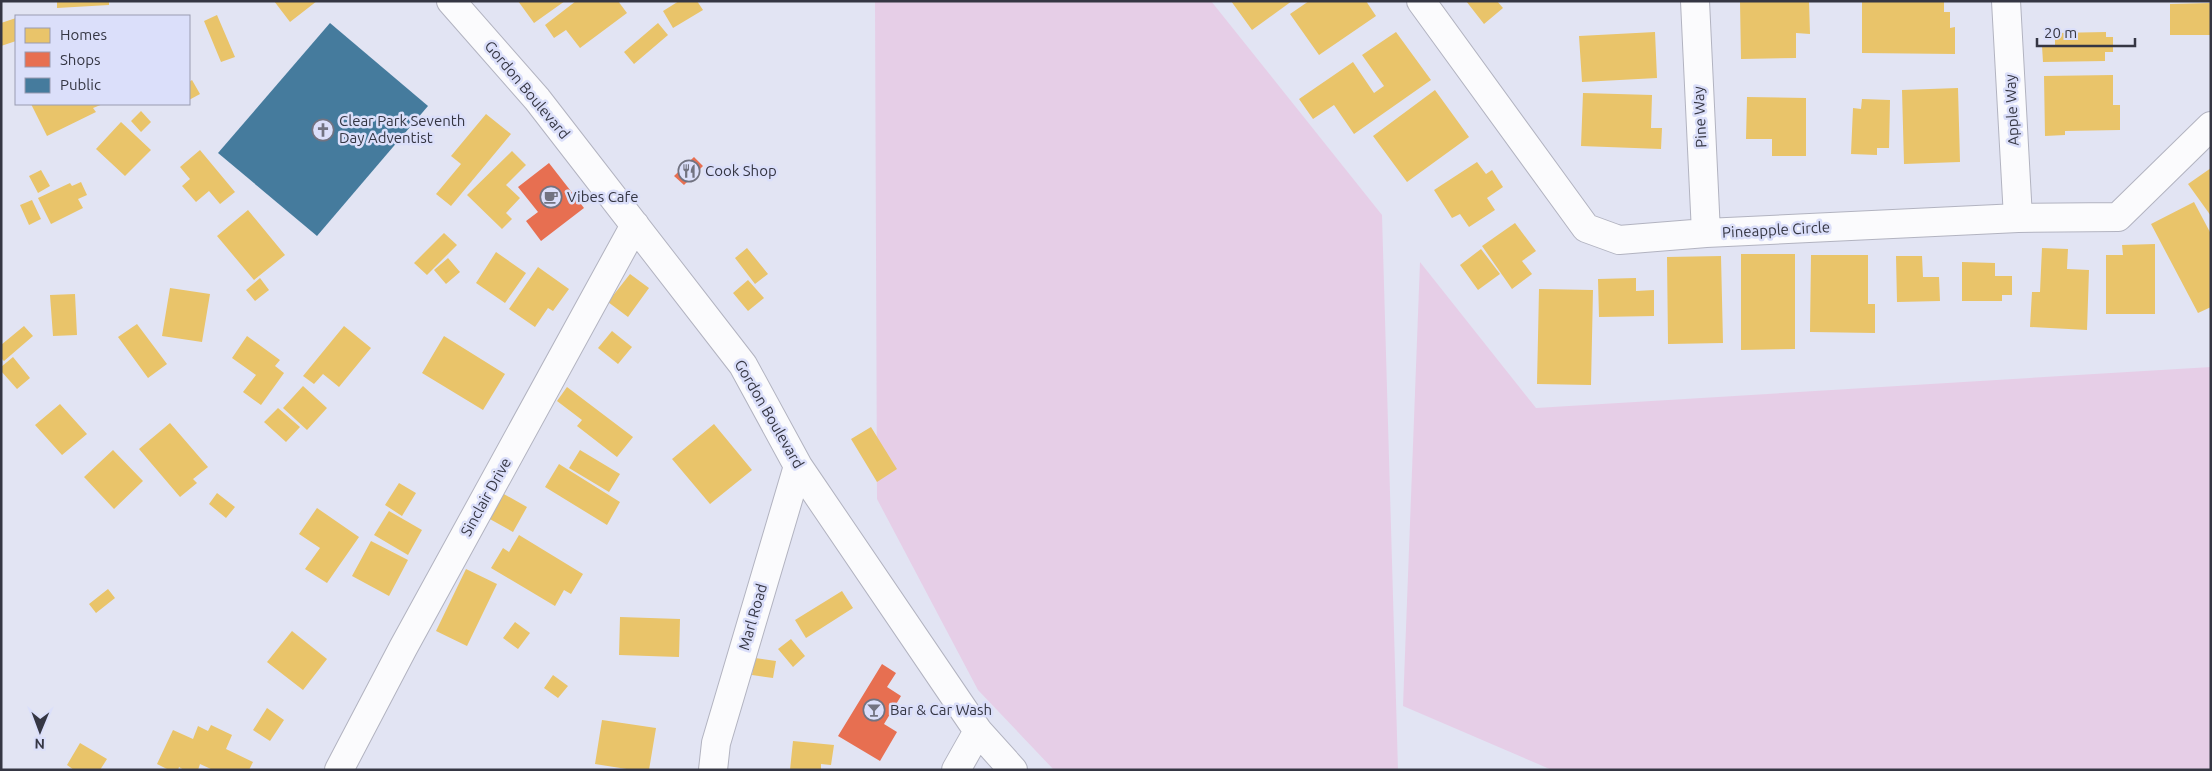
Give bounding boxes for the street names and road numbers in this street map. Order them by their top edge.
street label: Gordon Boulevard [482,37,573,142]
street label: Apple Way [2001,74,2022,146]
street label: Pine Way [1689,86,1710,148]
street label: Pineapple Circle [1722,218,1830,241]
street label: Gordon Boulevard [731,356,807,471]
street label: Sinclair Drive [457,455,514,539]
street label: Marl Road [735,582,770,652]

